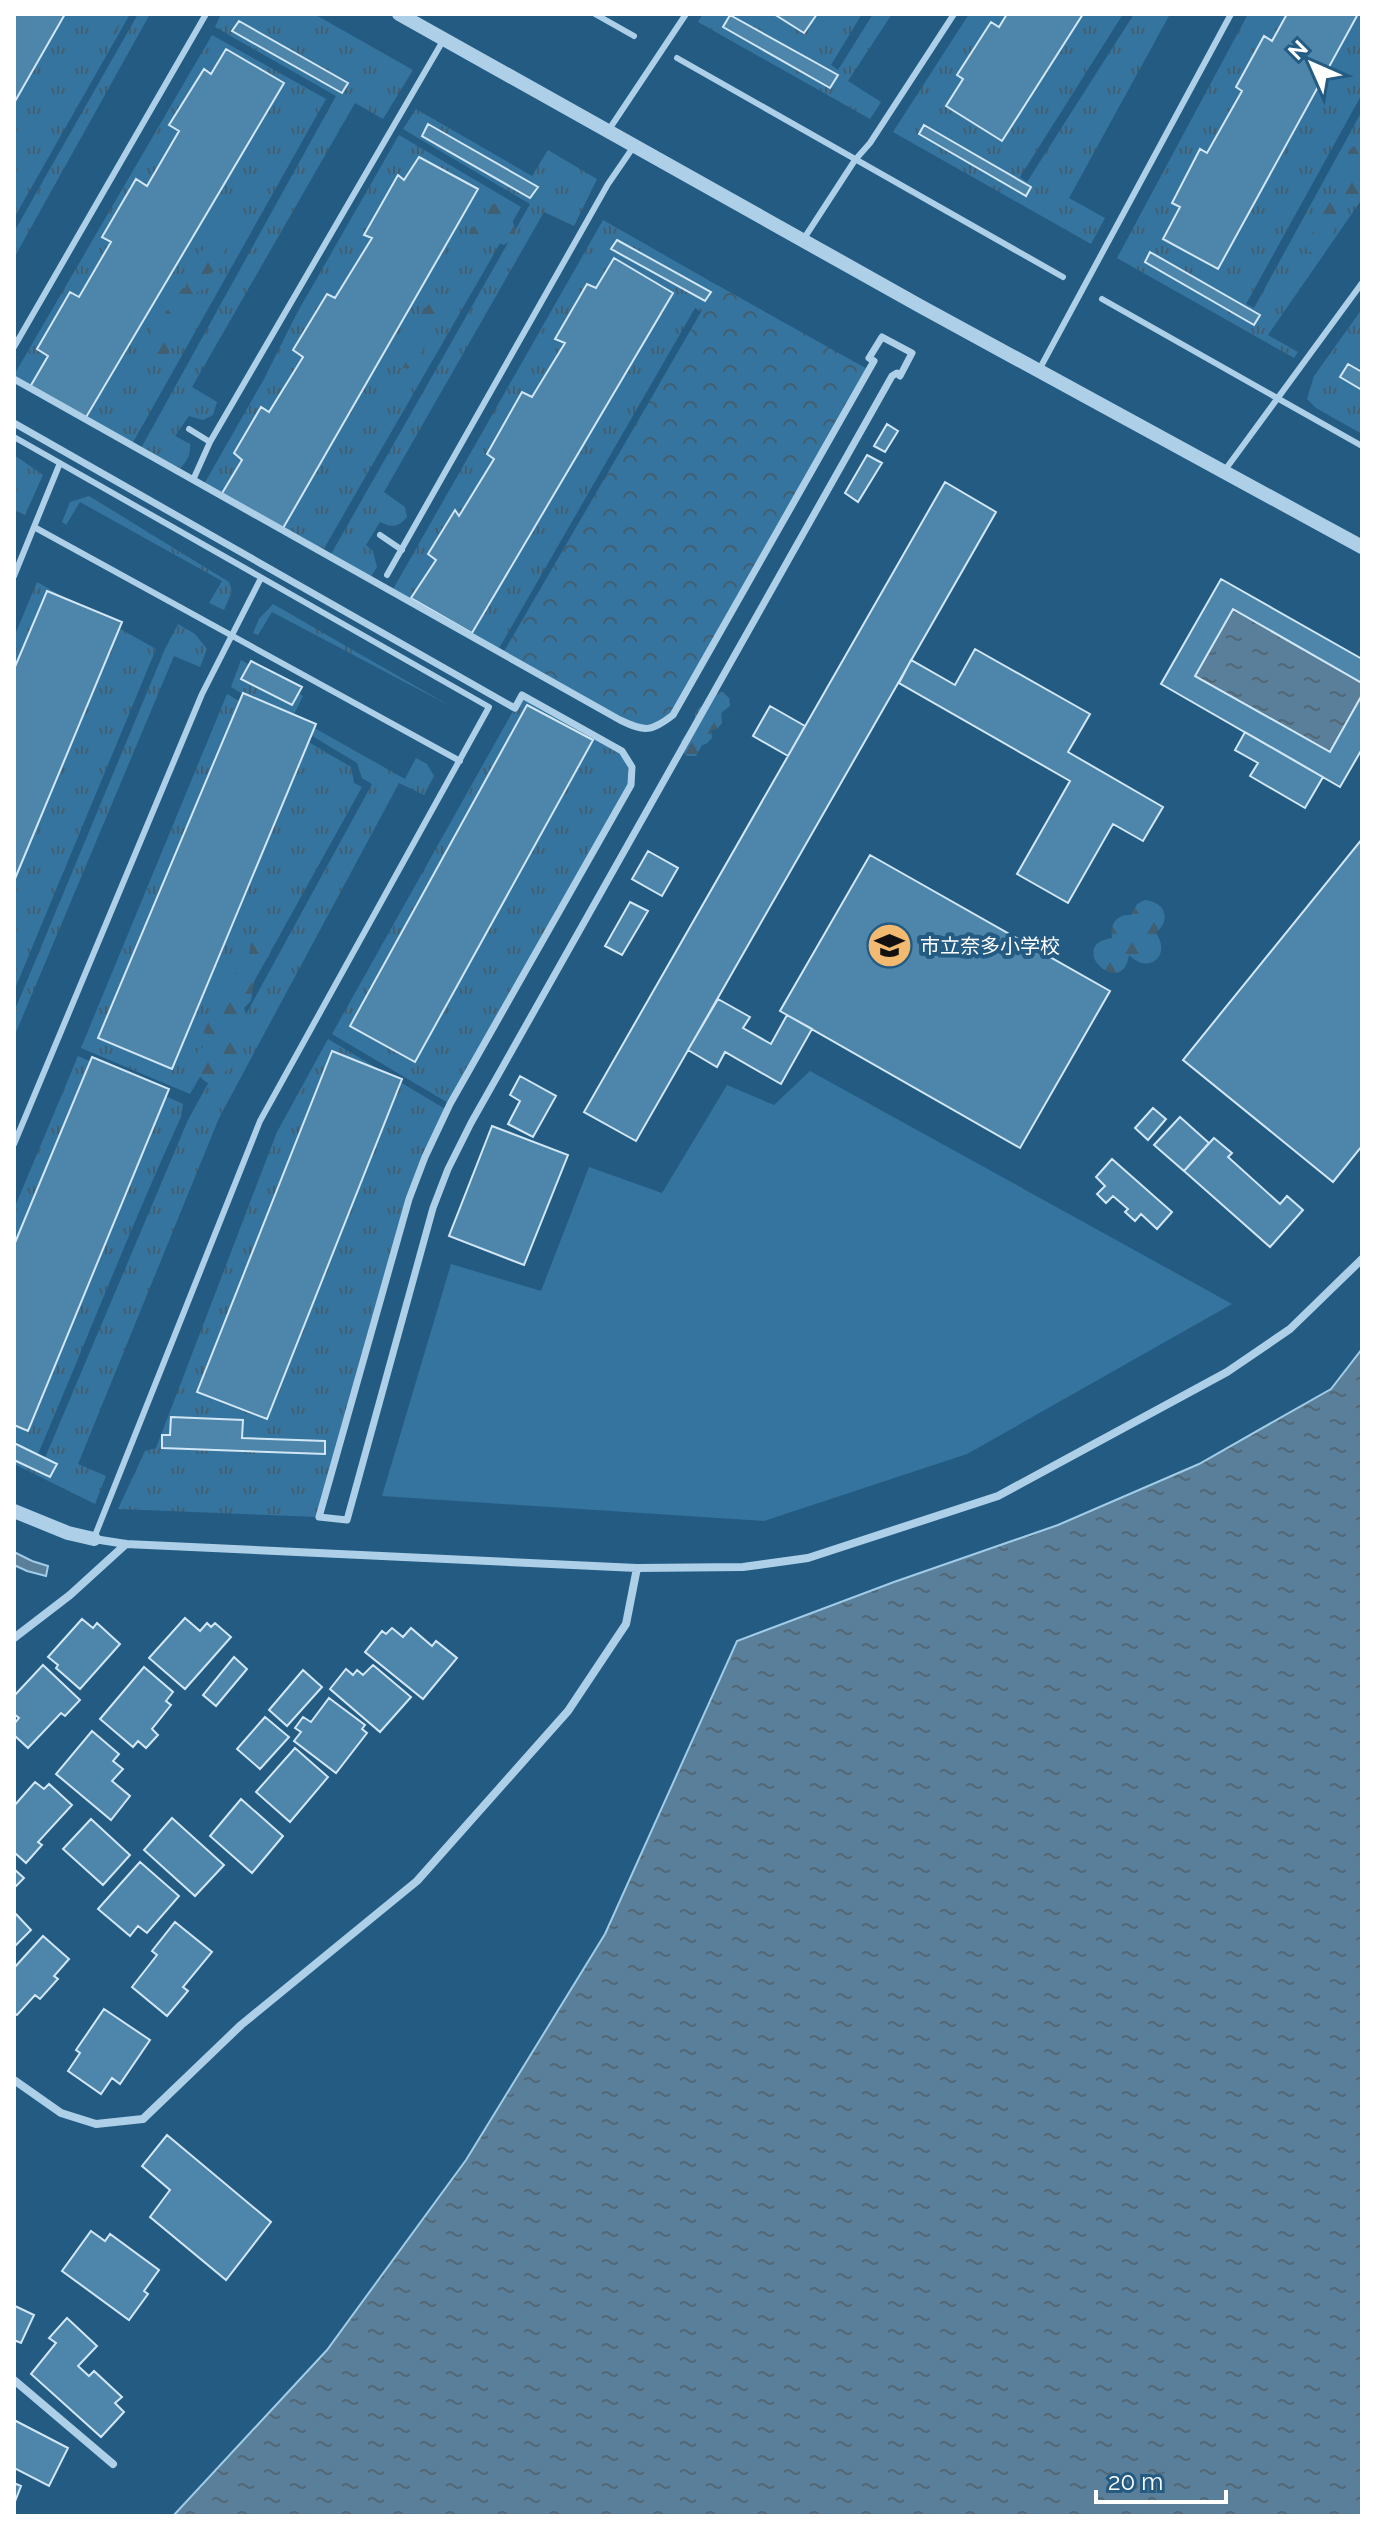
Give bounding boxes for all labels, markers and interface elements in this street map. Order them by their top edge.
north arrow [1272,24,1352,104]
text: N [1283,35,1313,65]
school or university icon: 市立奈多小学校 [865,922,913,970]
place label: 市立奈多小学校 [920,934,1060,958]
scale bar [1096,2454,1226,2504]
text: 20 m [1108,2467,1163,2496]

